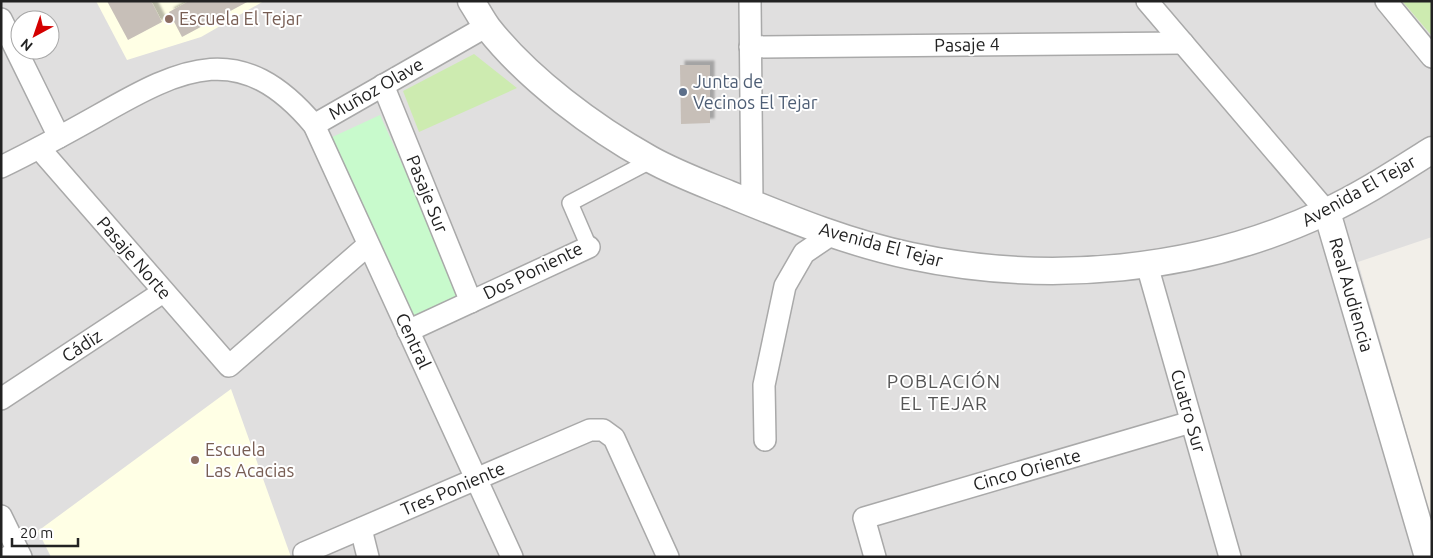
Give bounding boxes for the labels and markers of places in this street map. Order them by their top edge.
place label: Escuela El Tejar [179,8,302,28]
marker: Escuela El Tejar [163,13,175,25]
place label: Junta de Vecinos El Tejar [693,71,818,112]
marker: Junta de Vecinos El Tejar [677,86,689,98]
place label: Escuela Las Acacias [205,439,295,480]
marker: Escuela Las Acacias [189,454,201,466]

